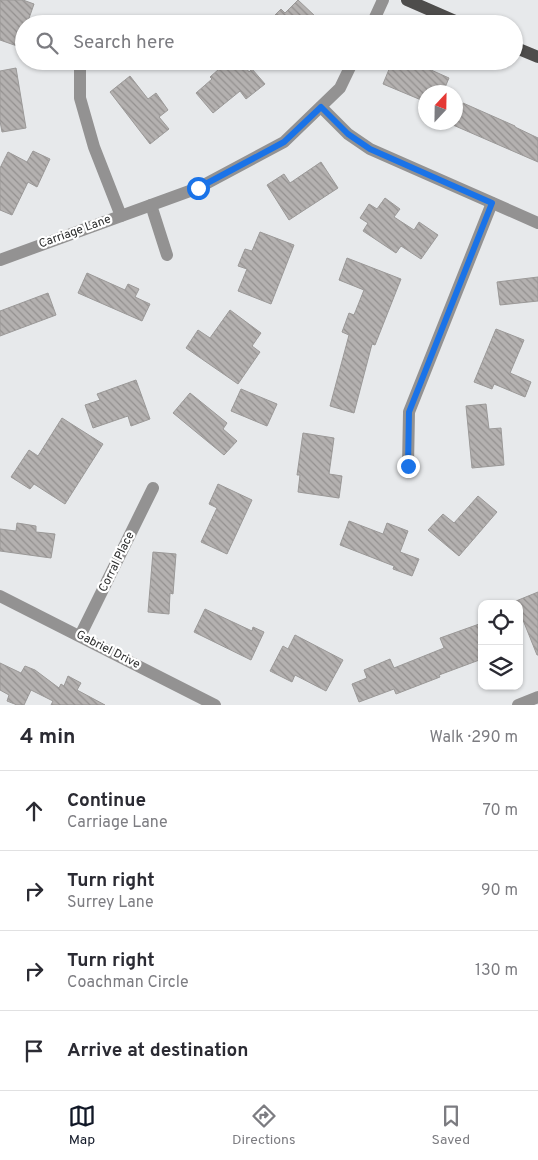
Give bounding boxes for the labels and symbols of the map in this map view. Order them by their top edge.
north arrow [418,85,463,130]
route start [187,177,210,200]
street label: Carriage Lane [37,212,113,252]
route end [397,455,420,478]
street label: Corral Place [95,529,139,595]
street label: Gabriel Drive [73,627,143,673]

